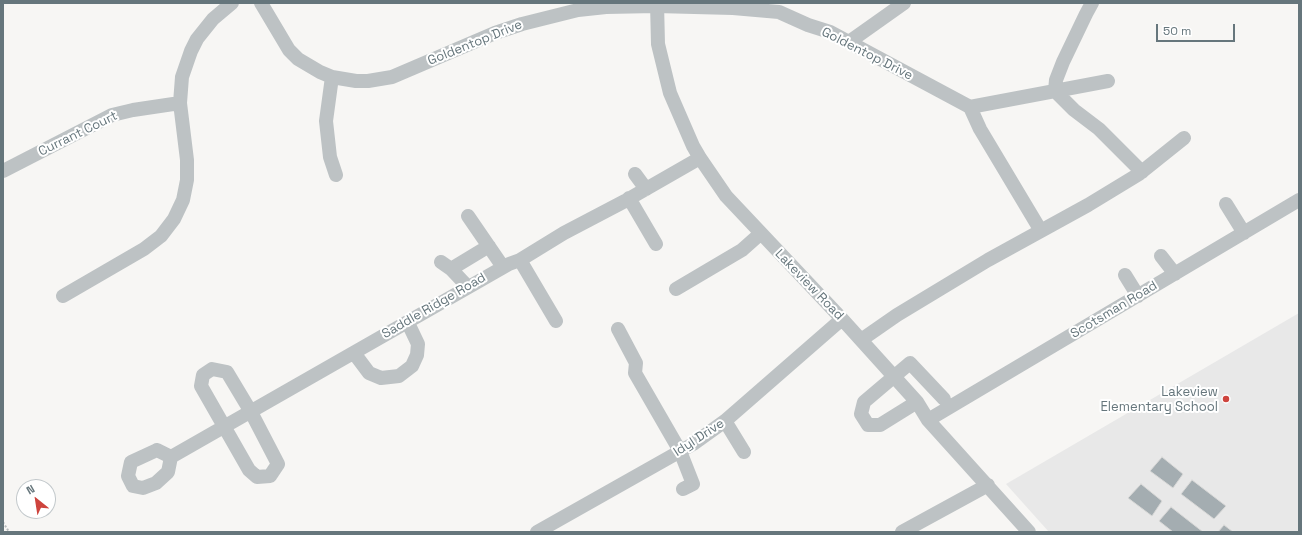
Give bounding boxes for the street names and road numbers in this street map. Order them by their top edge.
street label: Goldentop Drive [426,17,524,69]
street label: Goldentop Drive [819,24,915,84]
street label: Currant Court [36,108,120,160]
street label: Lakeview Road [771,246,847,324]
street label: Saddle Ridge Road [379,270,489,342]
street label: Scotsman Road [1068,278,1160,342]
street label: Idyl Drive [671,416,727,460]

